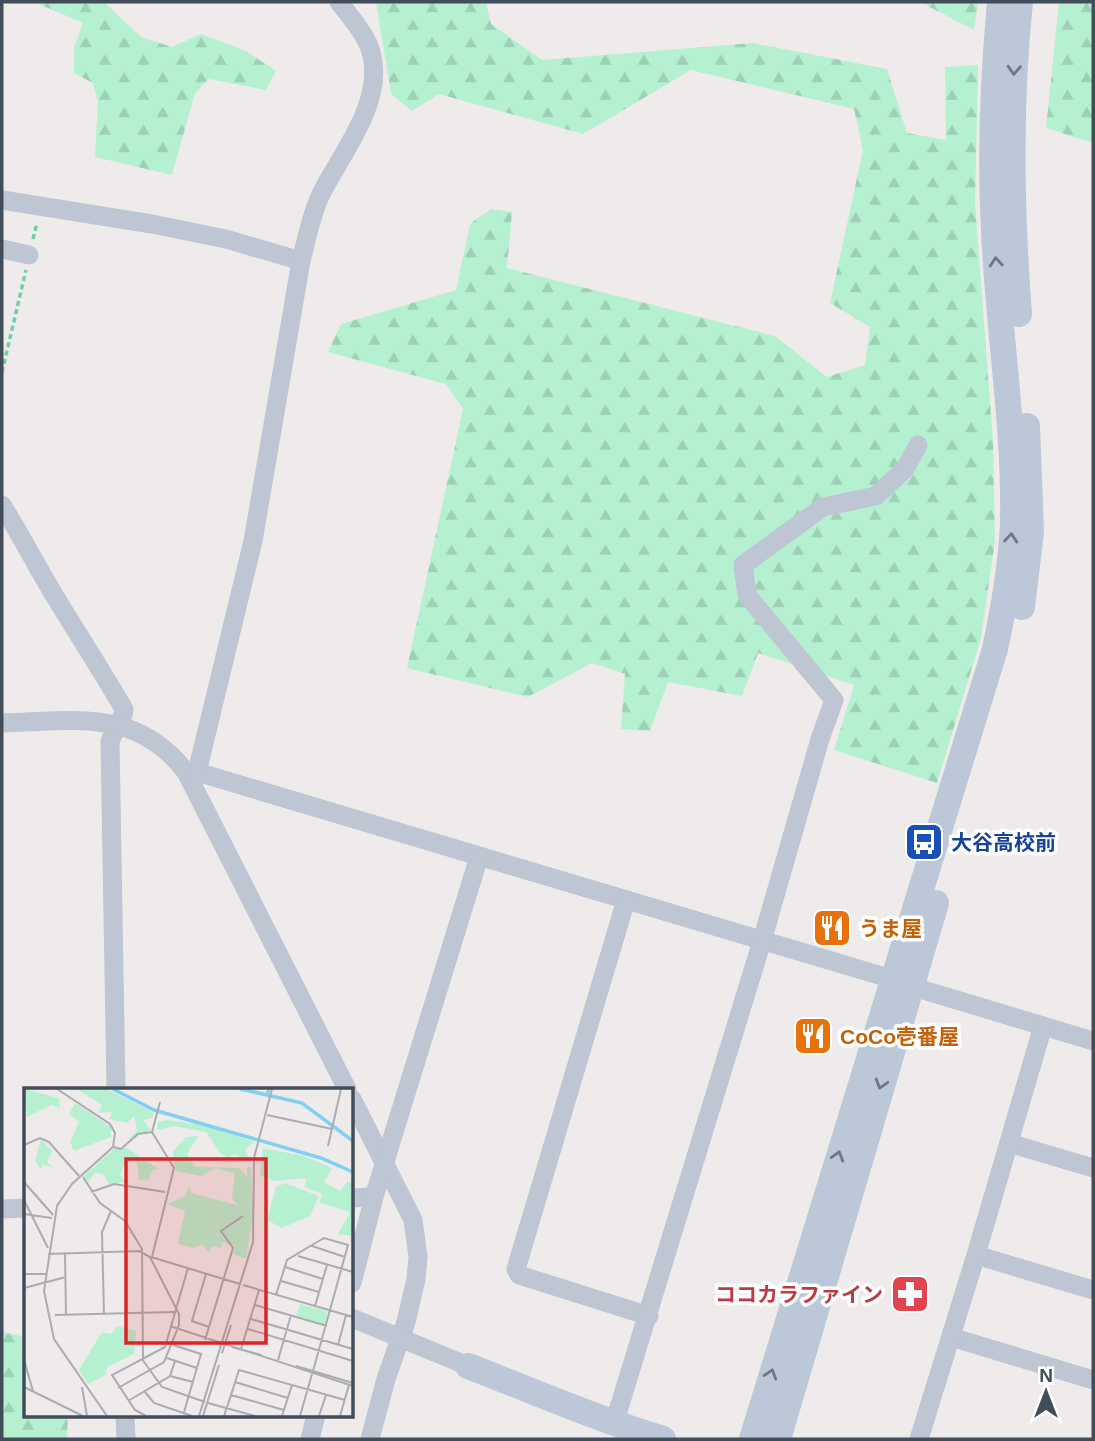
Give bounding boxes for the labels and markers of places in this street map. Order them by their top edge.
bus stop icon: 大谷高校前 [903,821,945,863]
place label: 大谷高校前 [951,831,1056,854]
restaurant icon: うま屋 [811,907,853,949]
place label: うま屋 [859,917,922,940]
restaurant icon: CoCo壱番屋 [792,1015,834,1057]
place label: CoCo壱番屋 [840,1025,959,1048]
pharmacy icon: ココカラファイン [889,1273,931,1315]
place label: ココカラファイン [715,1283,883,1306]

